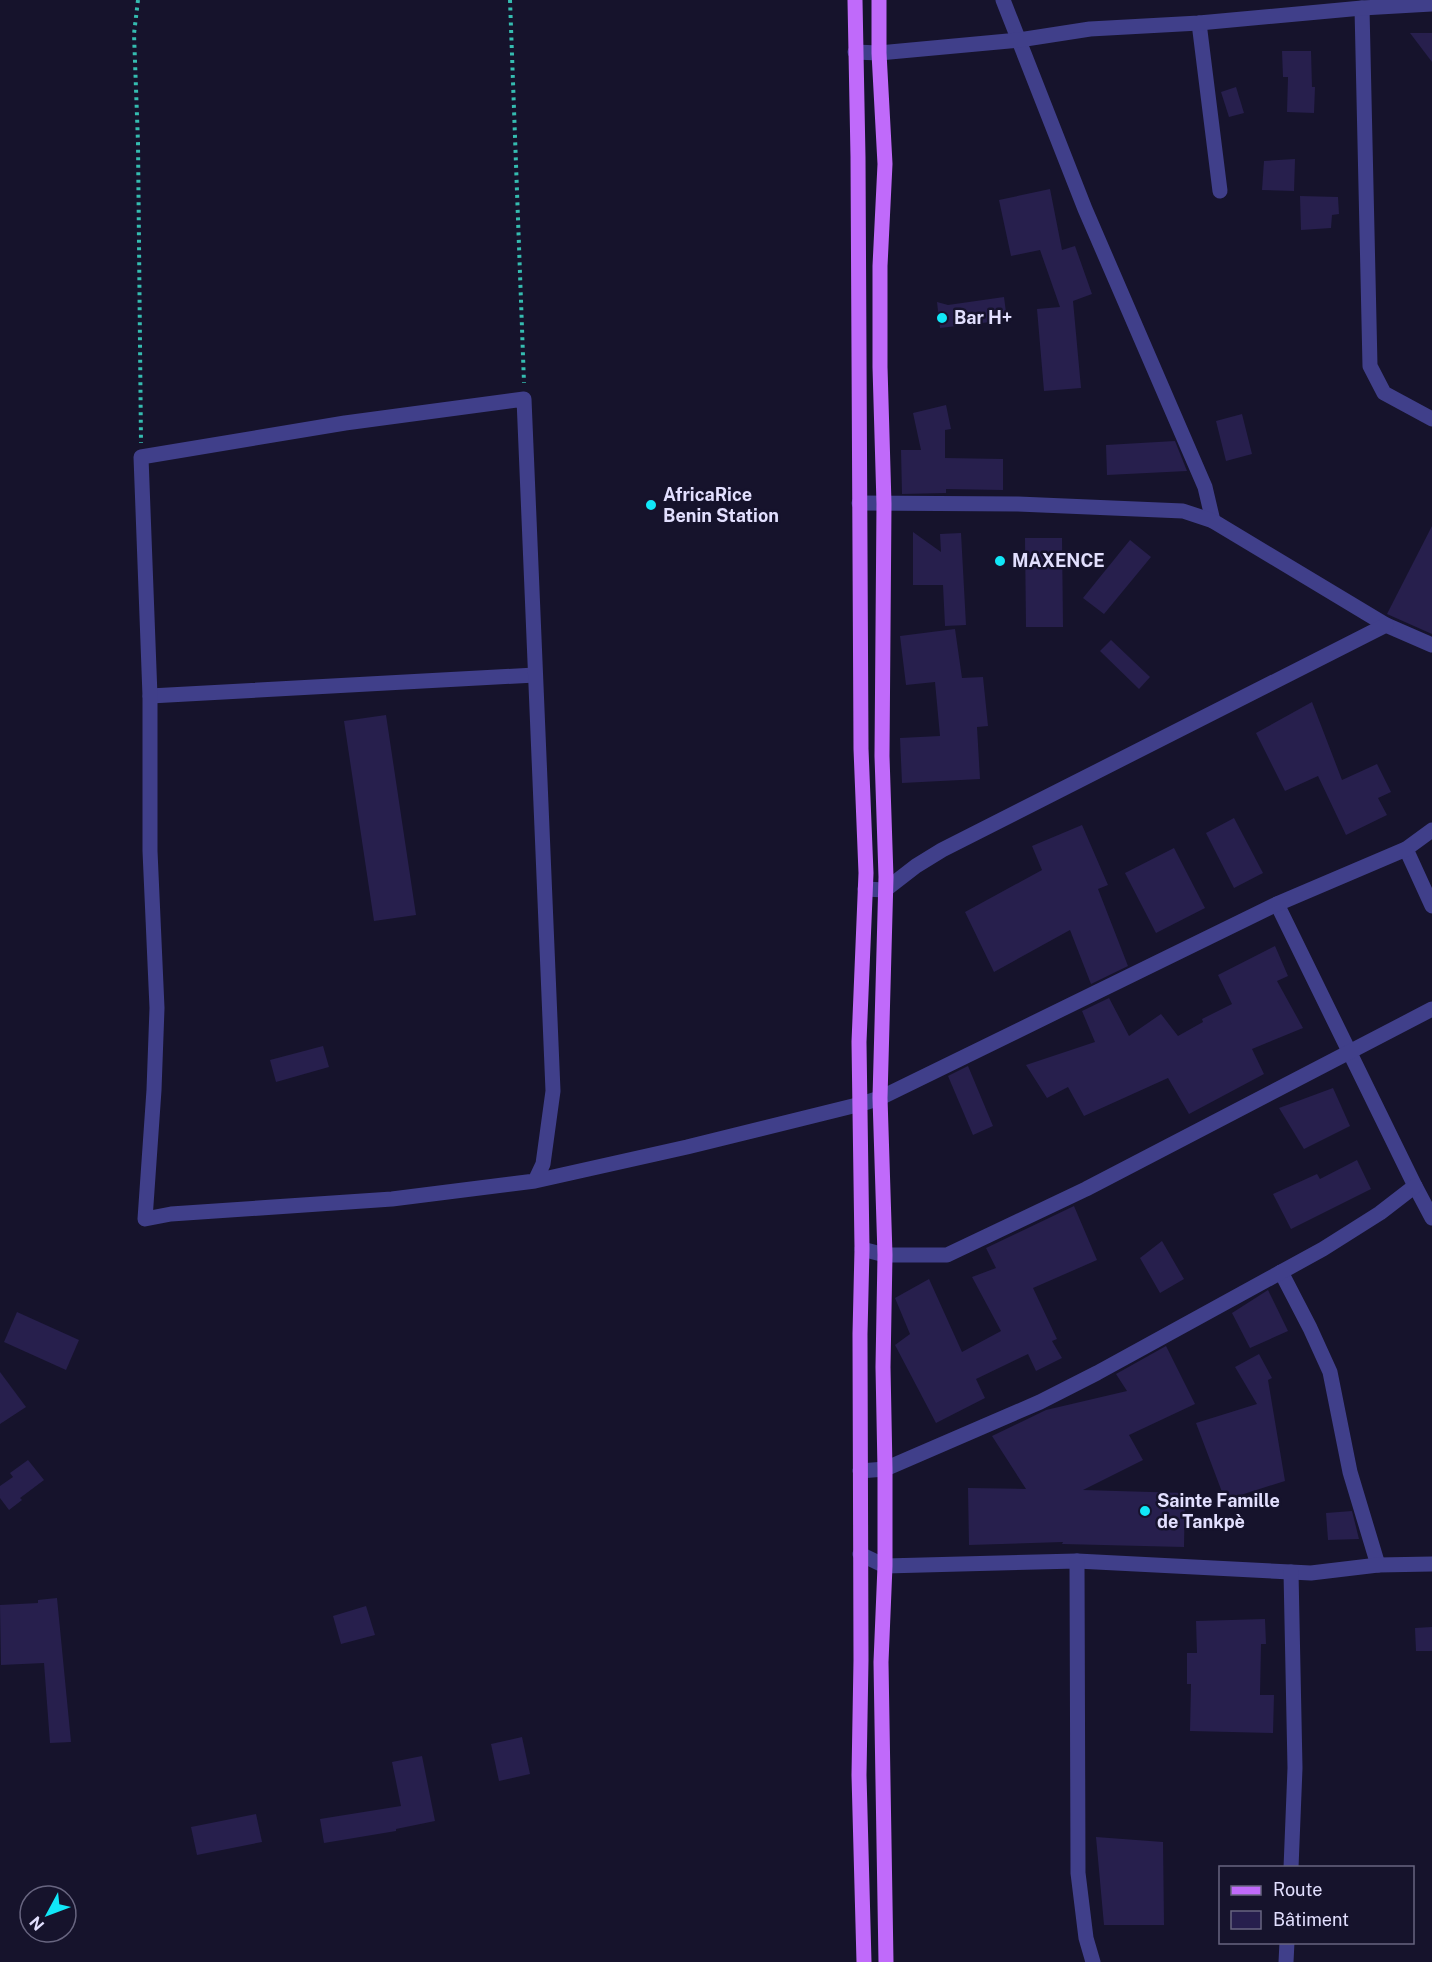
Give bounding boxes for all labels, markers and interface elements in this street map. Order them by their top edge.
place label: Bar H+ [954,307,1012,328]
marker: Bar H+ [935,311,949,325]
place label: AfricaRice Benin Station [663,484,779,526]
marker: AfricaRice Benin Station [644,498,658,512]
place label: MAXENCE [1012,550,1105,571]
marker: MAXENCE [993,554,1007,568]
place label: Sainte Famille de Tankpè [1157,1490,1280,1532]
marker: Sainte Famille de Tankpè [1138,1504,1152,1518]
legend [1219,1866,1414,1944]
text: Route [1273,1879,1322,1900]
north arrow [18,1884,78,1944]
text: Bâtiment [1273,1909,1349,1930]
text: N [26,1913,48,1934]

